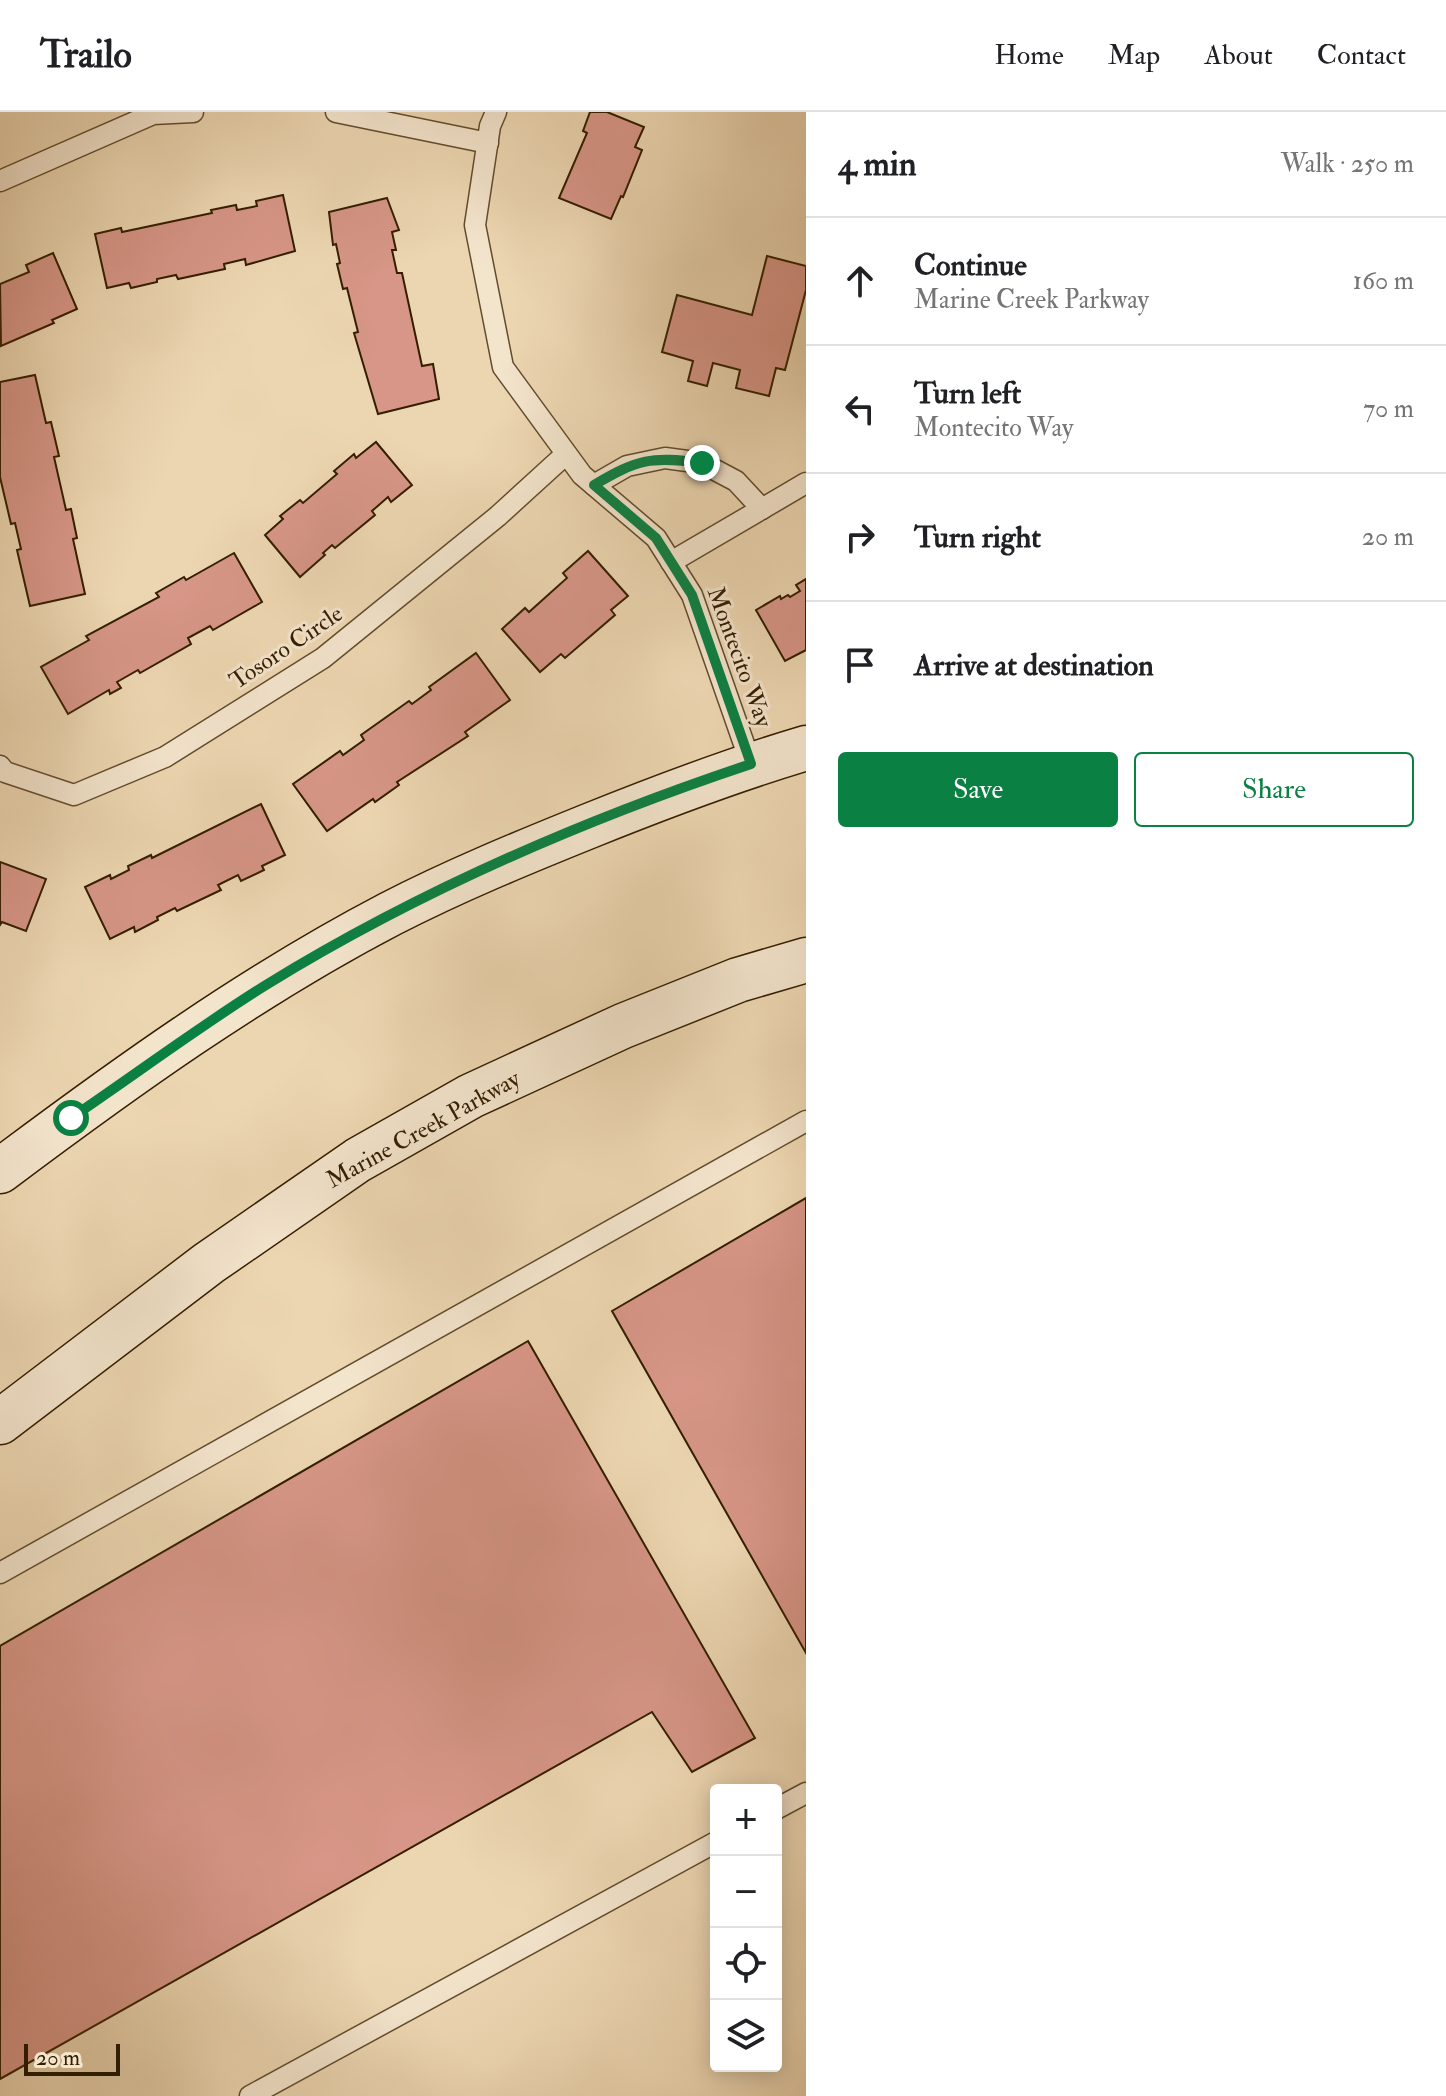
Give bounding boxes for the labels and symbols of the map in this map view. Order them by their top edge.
route end [684,445,720,481]
street label: Montecito Way [700,583,779,732]
street label: Tosoro Circle [224,598,349,697]
street label: Marine Creek Parkway [321,1063,526,1196]
route start [53,1100,89,1136]
scale bar [24,2040,120,2076]

